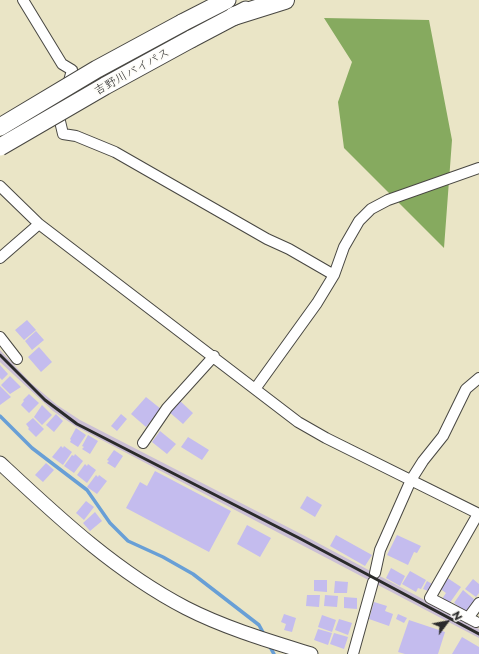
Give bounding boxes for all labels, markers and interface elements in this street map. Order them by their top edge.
street label: 吉野川バイパス [92,45,172,99]
north arrow [427,602,467,642]
text: N [448,607,467,624]

